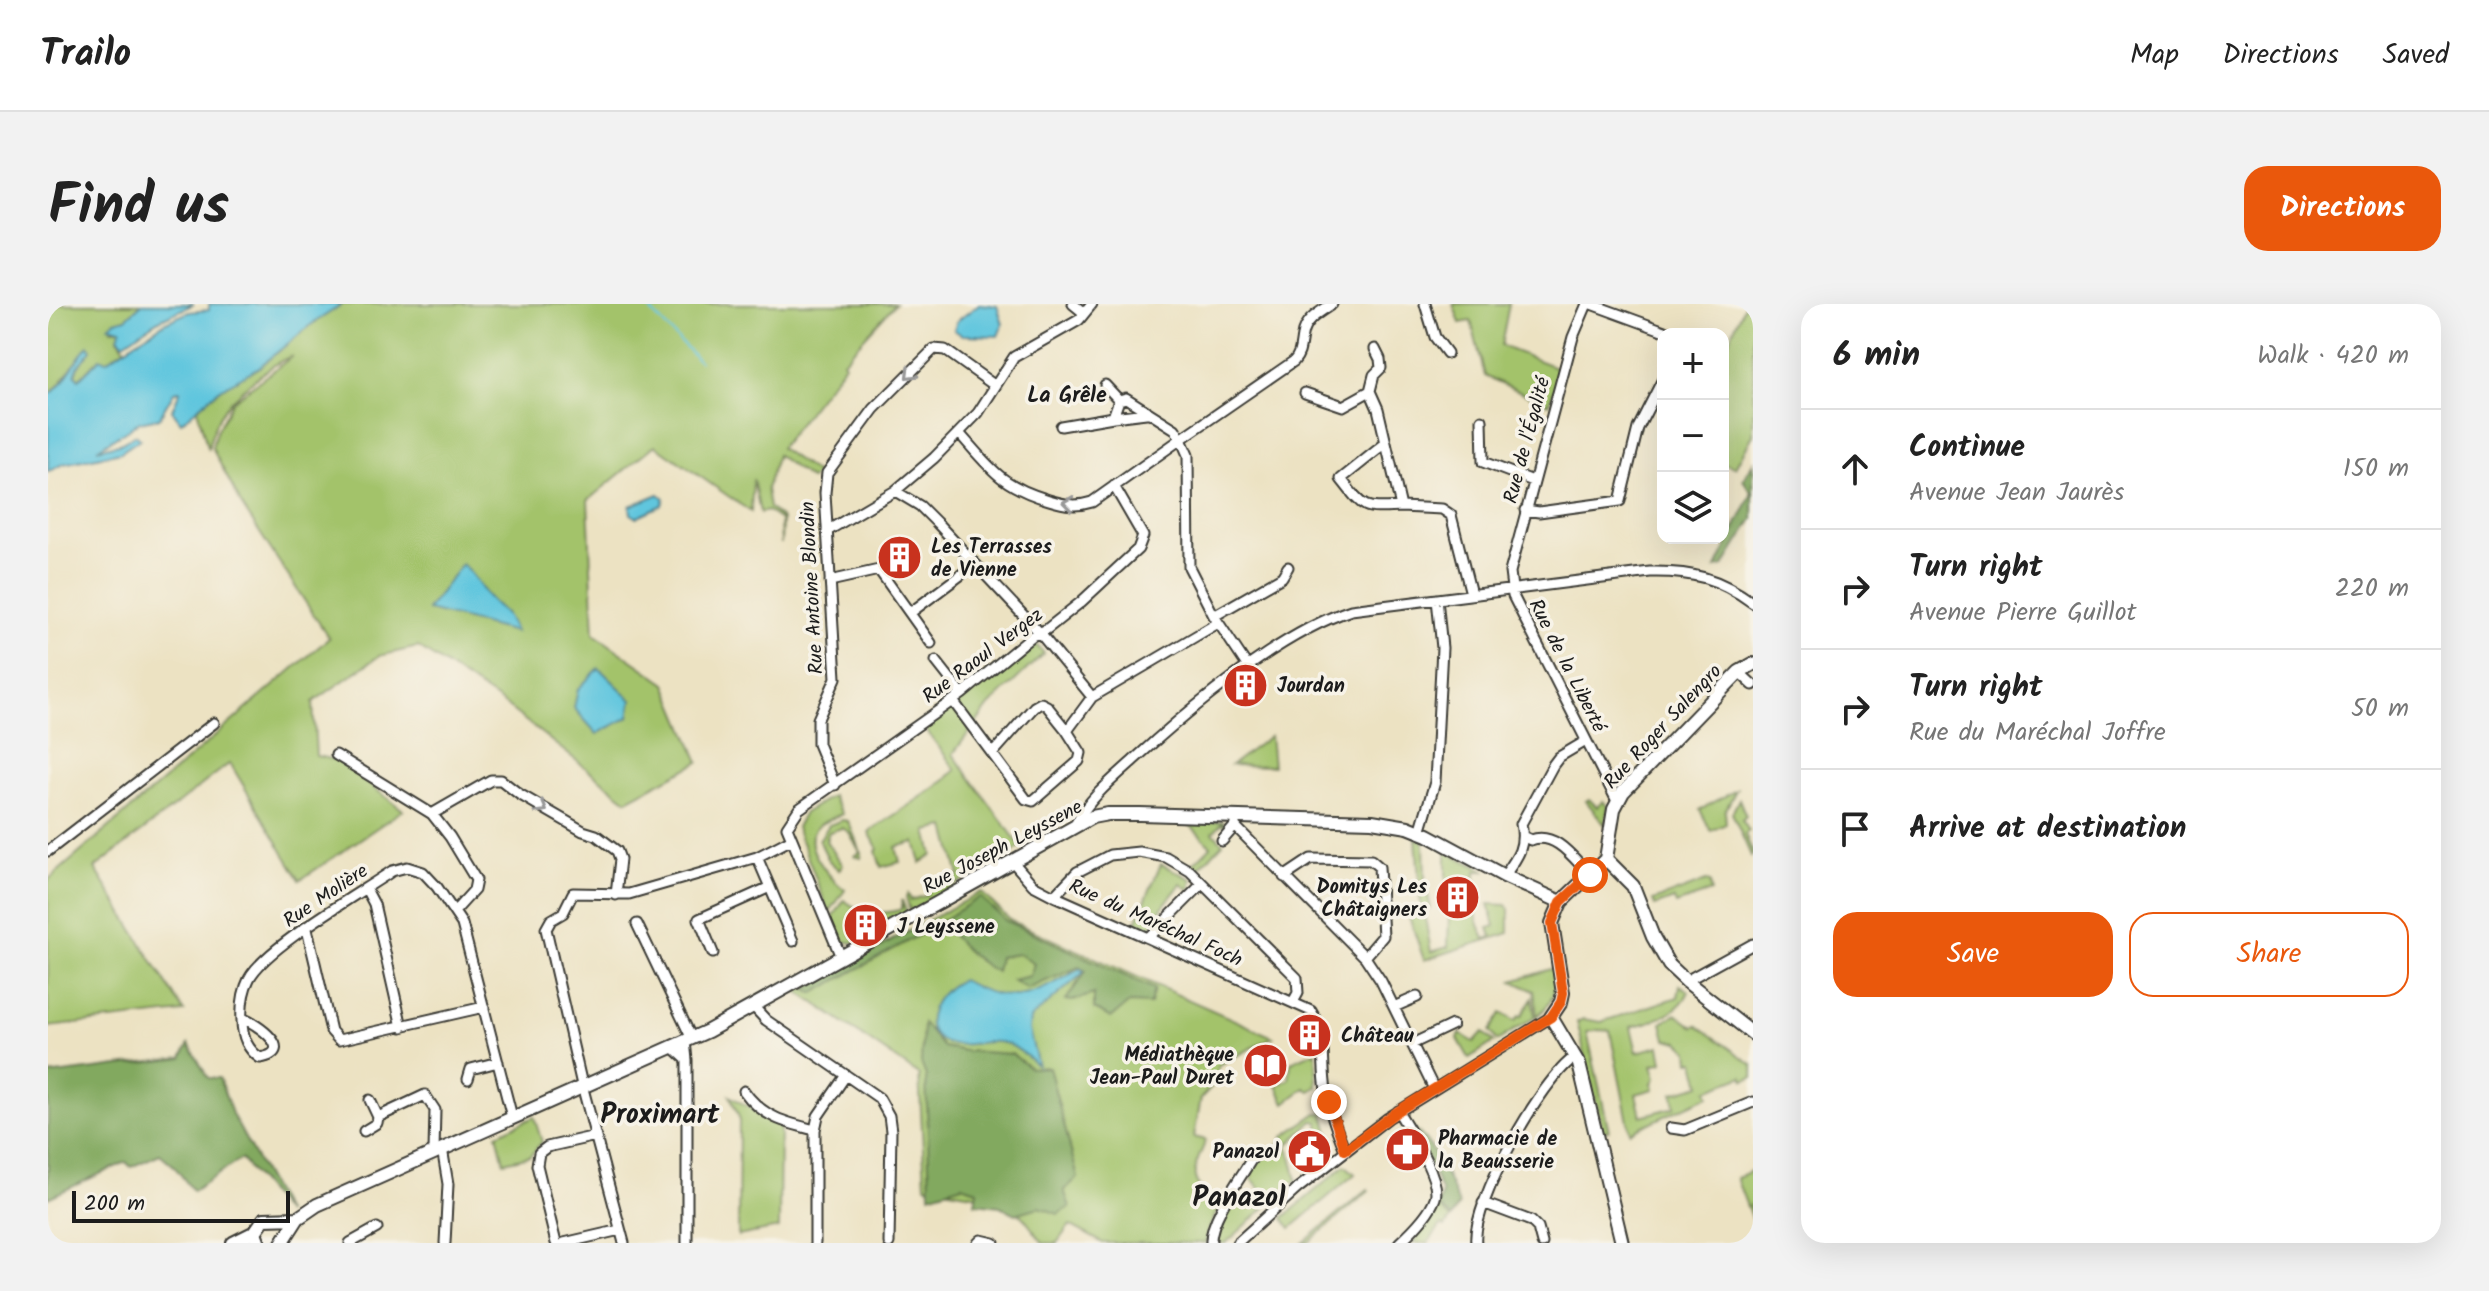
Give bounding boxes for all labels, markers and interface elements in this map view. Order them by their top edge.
text: Trailo [40,25,131,85]
text: Map [2130,33,2179,78]
text: Directions [2223,33,2339,78]
text: Saved [2383,33,2449,78]
text: Find us [48,163,229,253]
button: Directions [2244,166,2441,251]
map controls [1657,328,1729,544]
button: + [1657,328,1729,400]
text: 6 min [1833,329,1920,383]
text: Walk · 420 m [2257,335,2409,377]
one-way arrow [904,365,919,379]
street label: Rue de l'Égalité [1496,372,1561,507]
district label: La Grêle [1027,379,1107,414]
button: − [1657,400,1729,472]
text: Continue [1909,424,2025,472]
icon: ahead [1833,447,1877,491]
text: 150 m [2343,448,2409,490]
button: layers [1657,472,1729,544]
text: Avenue Jean Jaurès [1909,472,2124,514]
one-way arrow [1061,495,1074,512]
street label: Rue Antoine Blondin [792,501,834,675]
place label: Les Terrasses de Vienne [931,532,1052,587]
building icon: Les Terrasses de Vienne [876,534,924,582]
text: Turn right [1909,544,2042,592]
icon: right [1833,567,1877,611]
text: 220 m [2335,568,2409,610]
text: Avenue Pierre Guillot [1909,592,2136,634]
street label: Rue de la Liberté [1519,594,1614,739]
street label: Rue Raoul Vergez [916,600,1051,713]
street label: Rue Roger Salengro [1597,657,1730,797]
building icon: Jourdan [1222,661,1270,709]
text: Turn right [1909,664,2042,712]
place label: Jourdan [1277,671,1345,703]
icon: right [1833,687,1877,731]
text: 50 m [2351,688,2409,730]
text: Rue du Maréchal Joffre [1909,712,2166,754]
street label: Rue Joseph Leyssene [917,792,1089,904]
one-way arrow [534,798,548,813]
text: Arrive at destination [1909,805,2186,853]
icon: arrive [1833,807,1877,851]
street label: Rue Molière [277,856,375,937]
route start [1572,857,1608,893]
street label: Rue du Maréchal Foch [1063,871,1247,977]
place label: Domitys Les Châtaigners [1317,872,1428,927]
building icon: Domitys Les Châtaigners [1434,874,1482,922]
building icon: J Leyssene [842,902,890,950]
place label: J Leyssene [897,912,995,944]
button: Save [1833,912,2113,997]
button: Share [2129,912,2409,997]
building icon: Château [1286,1011,1334,1059]
place label: Château [1341,1021,1414,1053]
place label: Médiathèque Jean-Paul Duret [1090,1040,1235,1095]
library icon: Médiathèque Jean-Paul Duret [1241,1041,1289,1089]
route end [1311,1084,1347,1120]
district label: Proximart [601,1093,720,1138]
place label: Pharmacie de la Beausserie [1438,1124,1557,1179]
pharmacy icon: Pharmacie de la Beausserie [1383,1125,1431,1173]
public building icon: Panazol [1286,1127,1334,1175]
place label: Panazol [1213,1137,1280,1169]
district label: Panazol [1192,1176,1286,1221]
scale bar [72,1187,290,1223]
text: 200 m [84,1187,145,1222]

